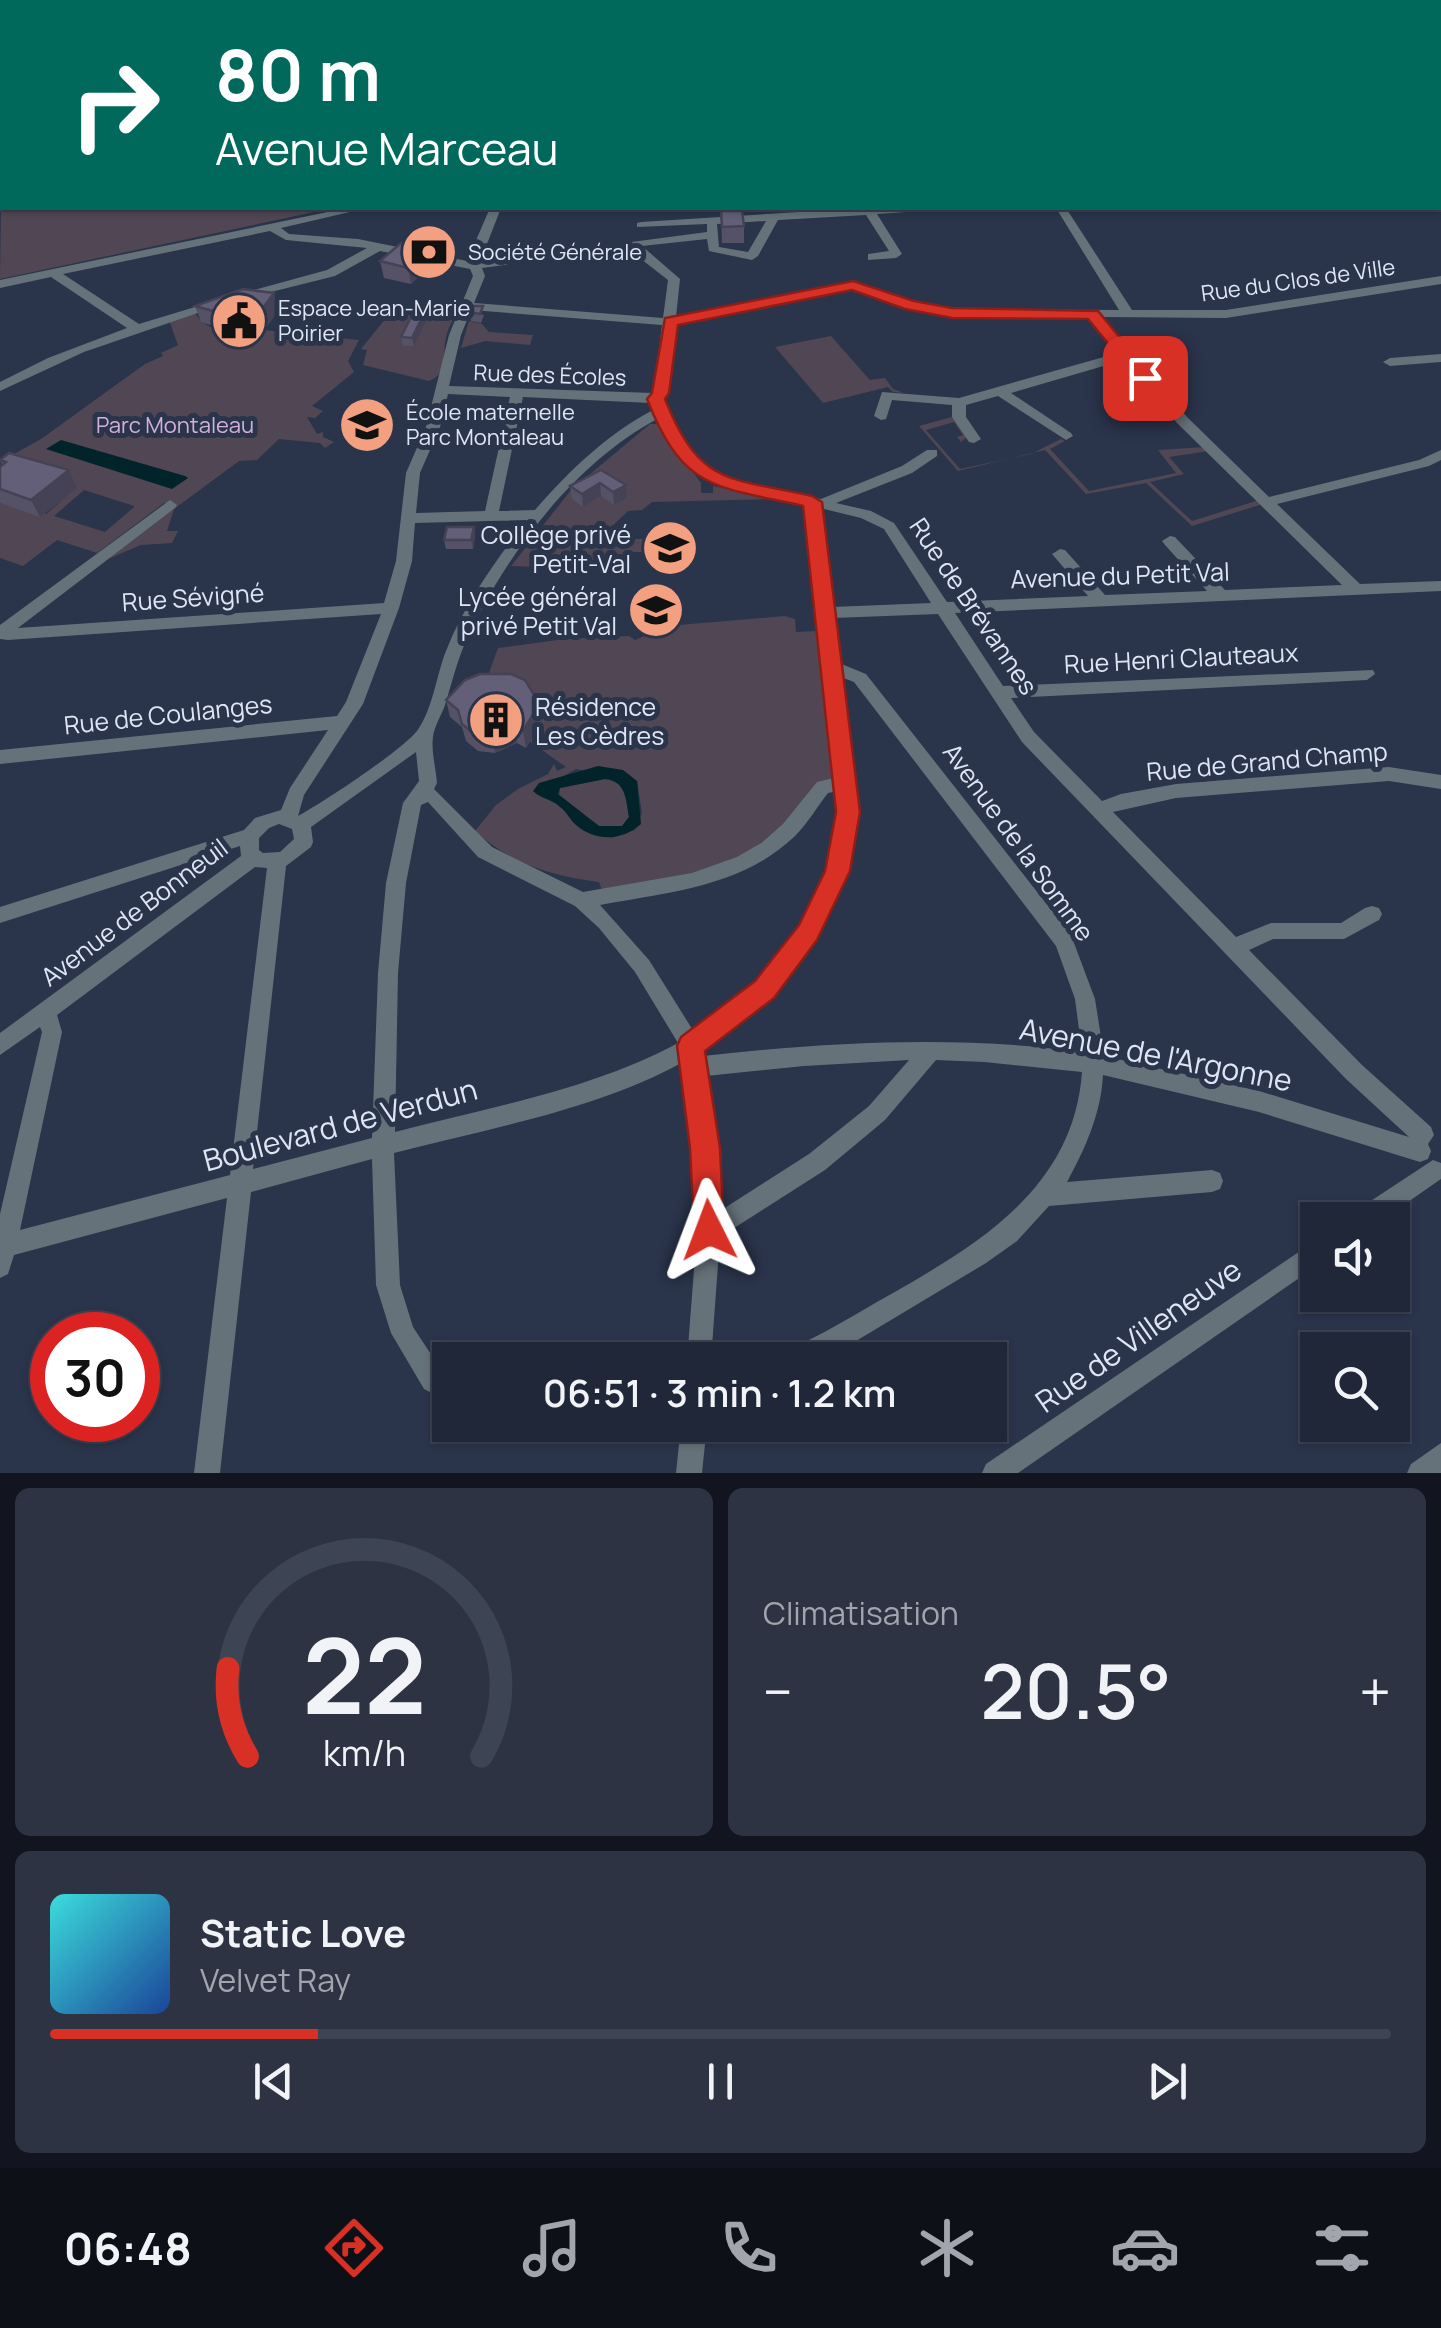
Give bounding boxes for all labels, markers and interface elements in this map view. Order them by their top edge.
text: 80 m [215,26,381,122]
icon: right [50,40,180,170]
text: Avenue Marceau [215,117,558,179]
bank icon: Société Générale [399,222,459,282]
place label: Société Générale [468,237,642,267]
street label: Rue du Clos de Ville [1199,251,1397,308]
public building icon: Espace Jean-Marie Poirier [209,291,269,351]
place label: Espace Jean-Marie Poirier [278,293,471,348]
pin [1103,336,1188,421]
icon: arrive [1118,351,1173,406]
street label: Rue des Écoles [473,357,627,393]
school or university icon: École maternelle Parc Montaleau [337,395,397,455]
place label: École maternelle Parc Montaleau [406,397,575,452]
park label: Parc Montaleau [96,410,254,440]
street label: Rue de Brévannes [902,511,1046,701]
place label: Collège privé Petit-Val [481,517,631,581]
school or university icon: Collège privé Petit-Val [640,518,700,578]
street label: Avenue du Petit Val [1010,554,1230,596]
street label: Rue Sévigné [121,575,265,619]
place label: Lycée général privé Petit Val [458,579,617,643]
school or university icon: Lycée général privé Petit Val [626,580,686,640]
street label: Rue Henri Clauteaux [1063,634,1299,682]
street label: Rue de Coulanges [62,686,274,742]
place label: Résidence Les Cèdres [535,689,664,753]
building icon: Résidence Les Cèdres [466,690,526,750]
street label: Rue de Grand Champ [1145,733,1389,789]
street label: Avenue de la Somme [935,736,1103,948]
street label: Avenue de Bonneuil [33,830,235,994]
street label: Avenue de l'Argonne [1016,1007,1296,1101]
street label: Boulevard de Verdun [198,1068,482,1180]
position arrow [657,1178,761,1282]
map controls [1300,1202,1410,1442]
button: sound [1300,1202,1410,1312]
street label: Rue de Villeneuve [1027,1249,1249,1421]
speed limit sign: 30 [30,1312,160,1442]
button: search [1300,1332,1410,1442]
text: 06:51 · 3 min · 1.2 km [543,1366,896,1418]
text: Climatisation [763,1591,959,1635]
text: 22 [302,1603,426,1745]
text: 20.5° [980,1639,1172,1742]
text: − [763,1653,793,1729]
text: + [1359,1653,1391,1729]
text: km/h [322,1728,406,1777]
text: Static Love [200,1906,406,1958]
text: Velvet Ray [200,1958,351,2002]
icon: previous [246,2054,301,2109]
icon: pause [693,2054,748,2109]
icon: next [1140,2054,1195,2109]
icon: directions [319,2213,389,2283]
icon: music [517,2213,587,2283]
icon: phone [714,2213,784,2283]
icon: climate [912,2213,982,2283]
icon: car [1110,2213,1180,2283]
icon: filters [1307,2213,1377,2283]
text: 06:48 [64,2217,192,2279]

